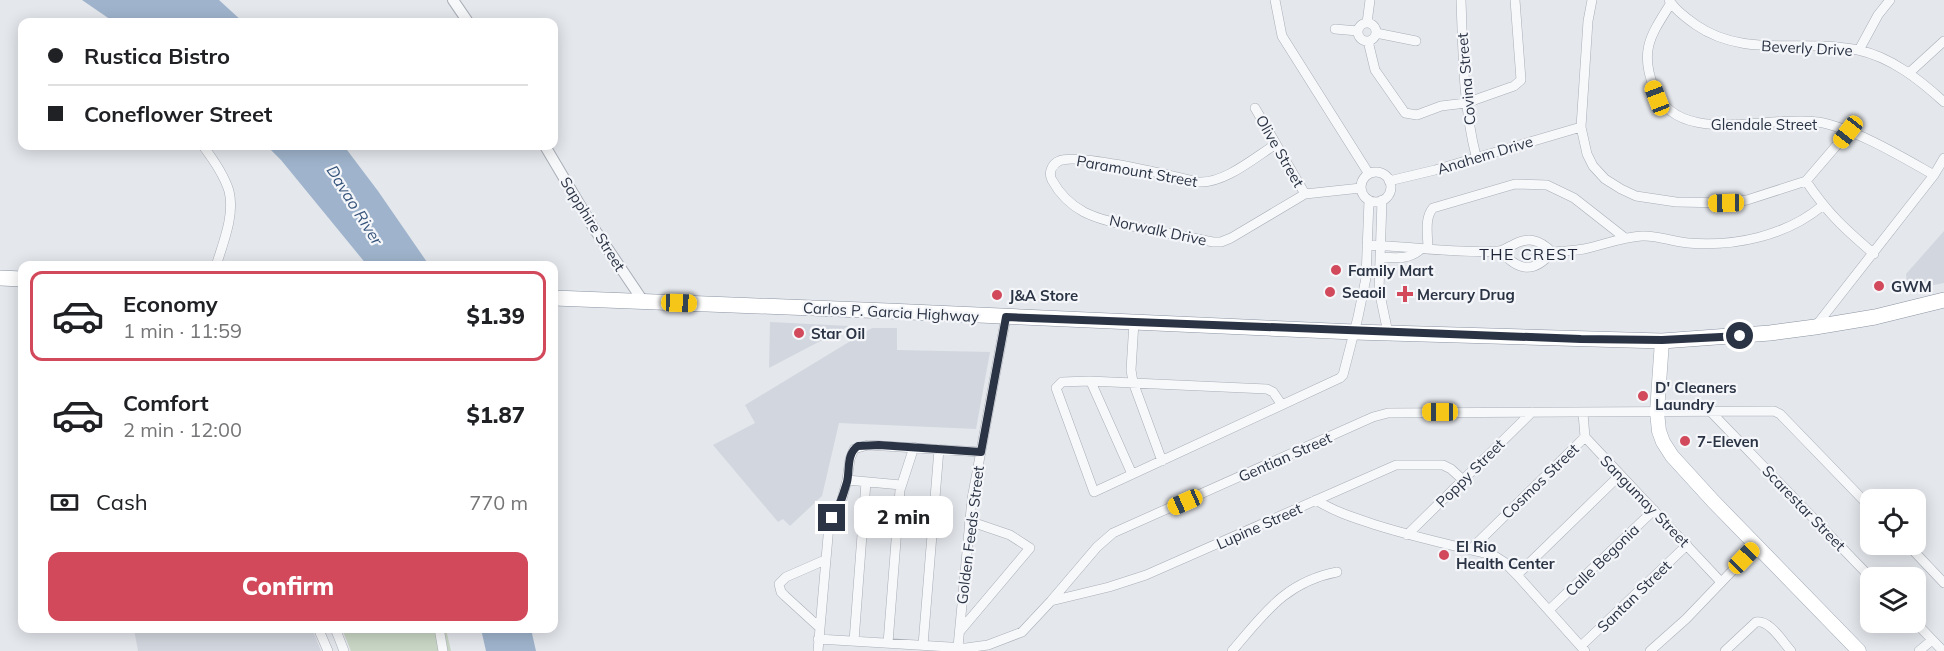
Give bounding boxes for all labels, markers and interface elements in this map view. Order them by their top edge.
street label: Covina Street [1452,32,1480,126]
street label: Beverly Drive [1761,36,1853,60]
text: Rustica Bistro [84,42,230,70]
car [1642,78,1672,118]
text: Coneflower Street [84,100,272,128]
street label: Olive Street [1252,112,1308,190]
car [1830,112,1866,152]
street label: Glendale Street [1711,115,1817,134]
street label: Anahem Drive [1435,131,1535,179]
street label: Paramount Street [1075,151,1199,191]
water label: Davao River [323,161,388,250]
street label: Sapphire Street [556,173,630,275]
car [1708,194,1744,212]
street label: Norwalk Drive [1108,210,1208,250]
district label: THE CREST [1479,244,1579,264]
place label: Family Mart [1348,261,1434,280]
marker: Family Mart [1329,263,1343,277]
place label: GWM [1891,277,1932,296]
marker: GWM [1872,279,1886,293]
place label: Seaoil [1342,283,1386,302]
marker: Seaoil [1323,285,1337,299]
place label: Mercury Drug [1417,285,1515,304]
place label: J&A Store [1009,286,1078,305]
marker: Mercury Drug [1398,287,1412,301]
marker: J&A Store [990,288,1004,302]
icon: car [51,289,105,343]
text: Economy [123,290,218,318]
car [661,293,697,313]
street label: Carlos P. Garcia Highway [803,298,979,326]
text: $1.39 [466,302,525,330]
text: 1 min · 11:59 [123,318,242,343]
route start [1726,322,1753,349]
place label: Star Oil [811,324,865,343]
marker: Star Oil [792,326,806,340]
place label: D' Cleaners Laundry [1655,378,1737,414]
icon: car [51,388,105,442]
text: Comfort [123,389,209,417]
marker: D' Cleaners Laundry [1636,389,1650,403]
text: $1.87 [466,401,525,429]
car [1422,403,1458,421]
text: 2 min · 12:00 [123,417,242,442]
street label: Gentian Street [1235,428,1335,486]
place label: 7-Eleven [1697,432,1759,451]
marker: 7-Eleven [1678,434,1692,448]
street label: Poppy Street [1432,435,1508,511]
street label: Cosmos Street [1497,439,1583,523]
street label: Sangumay Street [1596,451,1694,551]
street label: Scarestar Street [1758,461,1850,555]
street label: Golden Feeds Street [952,465,988,605]
icon: cash [48,486,81,519]
car [1165,486,1205,518]
text: Cash [96,488,148,516]
map controls [1860,489,1926,633]
button: locate [1860,489,1926,555]
text: 770 m [469,490,528,515]
callout: 2 min [853,497,952,539]
street label: Lupine Street [1213,499,1305,553]
route end [818,504,845,531]
text: 2 min [877,504,930,529]
street label: Calle Begonia [1561,520,1643,600]
place label: El Rio Health Center [1456,537,1555,573]
car [1725,539,1763,577]
marker: El Rio Health Center [1437,548,1451,562]
button: Confirm [48,552,528,621]
street label: Santan Street [1593,556,1675,636]
button: layers [1860,567,1926,633]

